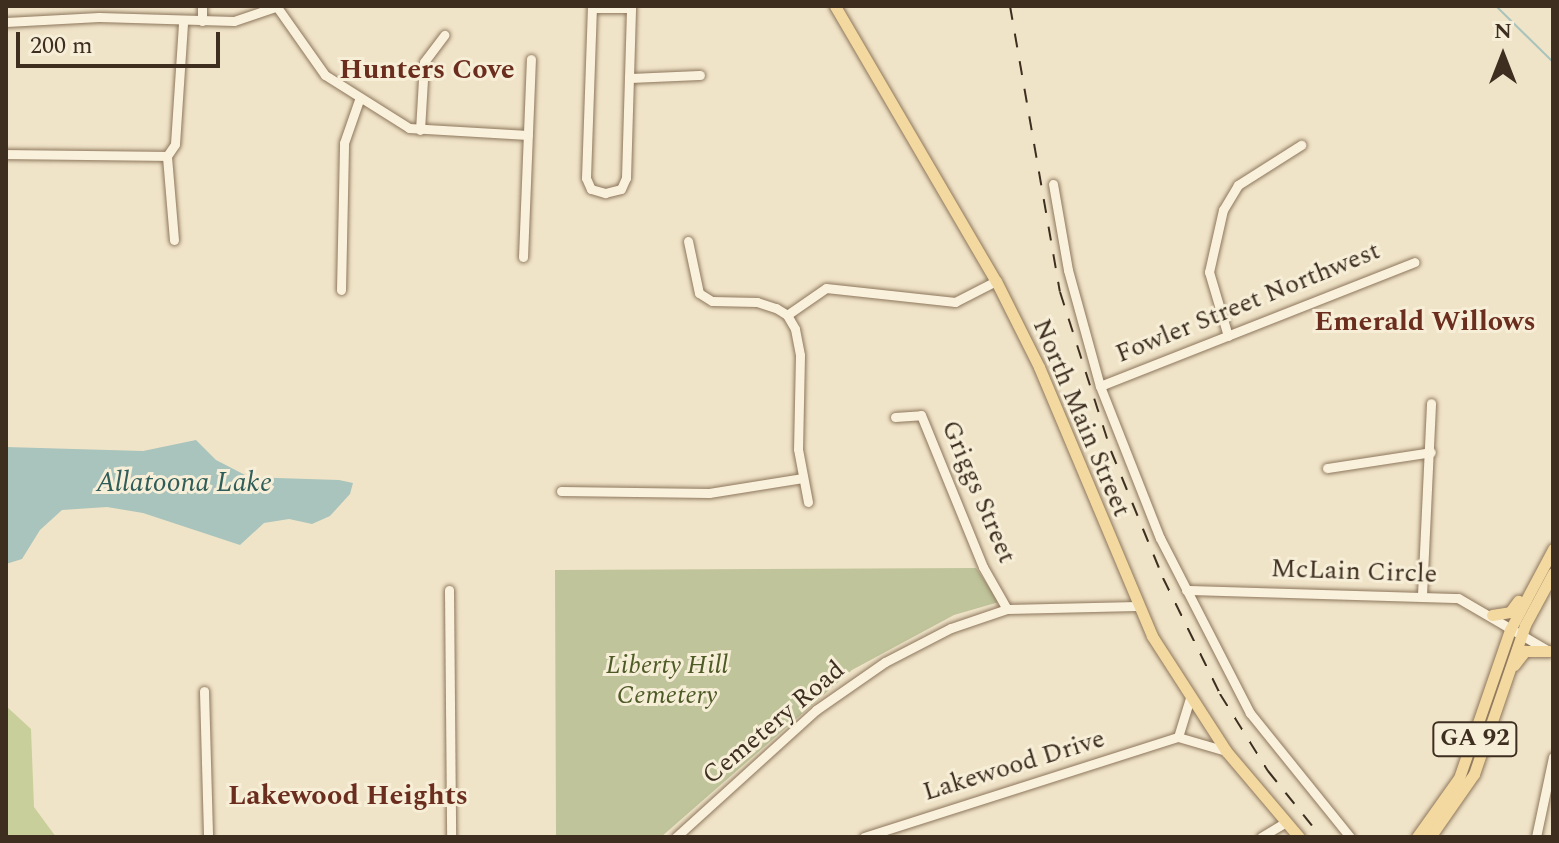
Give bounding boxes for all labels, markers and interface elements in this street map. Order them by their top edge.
text: N [1494,15,1512,48]
scale bar [20,16,224,66]
north arrow [1463,16,1543,96]
text: 200 m [30,28,93,64]
district label: Hunters Cove [339,53,515,87]
street label: Fowler Street Northwest [1111,236,1385,370]
district label: Emerald Willows [1314,305,1536,339]
street label: North Main Street [1025,315,1137,521]
street label: Griggs Street [934,416,1022,568]
water label: Allatoona Lake [96,466,272,500]
street label: McLain Circle [1270,554,1438,590]
park label: Liberty Hill Cemetery [606,650,728,712]
street label: Cemetery Road [697,654,851,792]
road number: GA 92 [1431,719,1519,759]
street label: Lakewood Drive [919,724,1109,808]
district label: Lakewood Heights [228,779,468,813]

